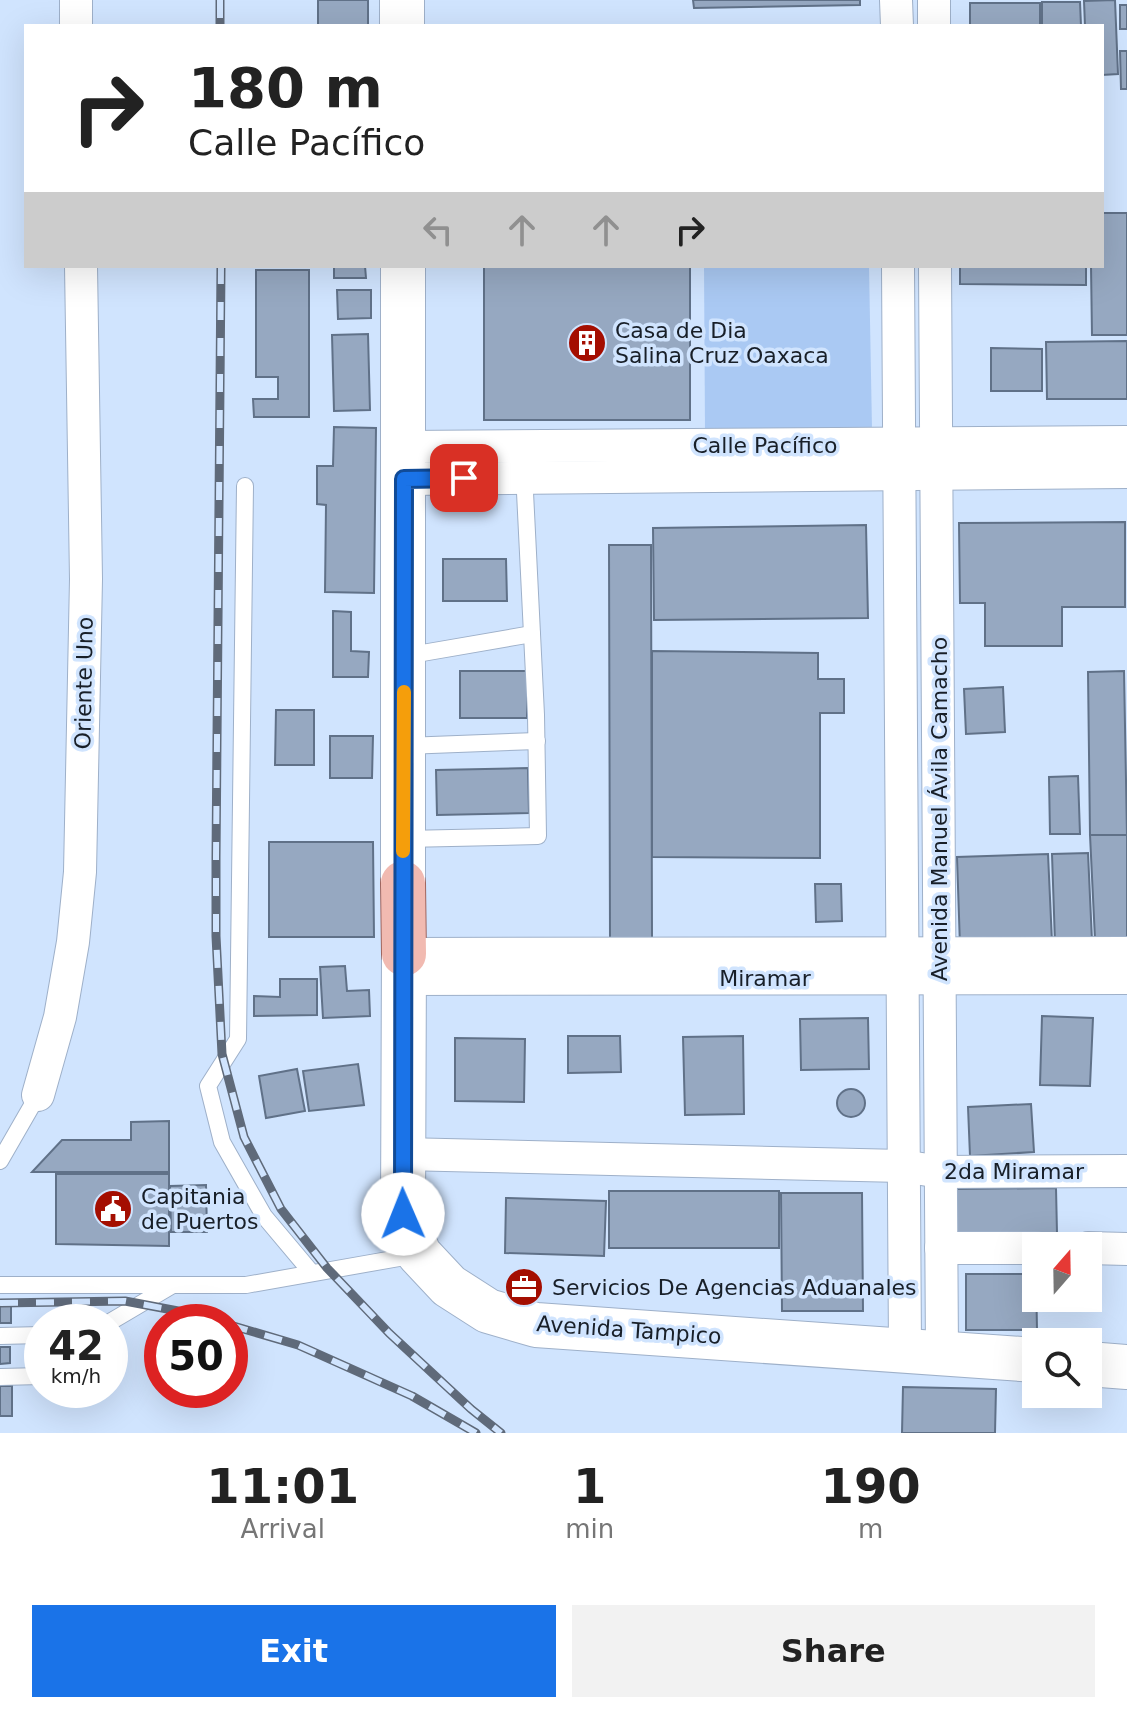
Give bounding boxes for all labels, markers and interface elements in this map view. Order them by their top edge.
text: 180 m [188,55,383,120]
icon: right [56,56,160,160]
text: Calle Pacífico [188,122,425,163]
icon: left [416,208,460,252]
icon: ahead [500,208,544,252]
icon: ahead [584,208,628,252]
icon: right [668,208,712,252]
place label: Casa de Dia Salina Cruz Oaxaca [615,318,829,368]
building icon: Casa de Dia Salina Cruz Oaxaca [566,322,608,364]
street label: Calle Pacífico [693,433,837,458]
pin [430,444,498,512]
icon: arrive [442,456,486,500]
street label: Oriente Uno [70,616,98,750]
street label: Avenida Manuel Ávila Camacho [927,637,952,981]
street label: Miramar [719,966,812,991]
street label: 2da Miramar [944,1159,1085,1184]
position arrow [361,1172,445,1256]
place label: Capitania de Puertos [141,1184,258,1234]
public building icon: Capitania de Puertos [92,1188,134,1230]
north arrow [1022,1232,1102,1312]
map controls [1022,1232,1102,1408]
office icon: Servicios De Agencias Aduanales [503,1266,545,1308]
place label: Servicios De Agencias Aduanales [552,1275,917,1300]
speed limit sign: 50 [144,1304,248,1408]
street label: Avenida Tampico [536,1311,722,1349]
text: 42 [48,1323,104,1369]
button: search [1022,1328,1102,1408]
text: km/h [51,1364,101,1388]
text: 11:01 [206,1458,359,1514]
text: 1 [573,1458,606,1514]
text: 190 [821,1458,921,1514]
text: Arrival [240,1514,325,1544]
text: min [565,1514,614,1544]
text: m [858,1514,883,1544]
button: Exit [32,1605,556,1697]
button: Share [572,1605,1095,1697]

